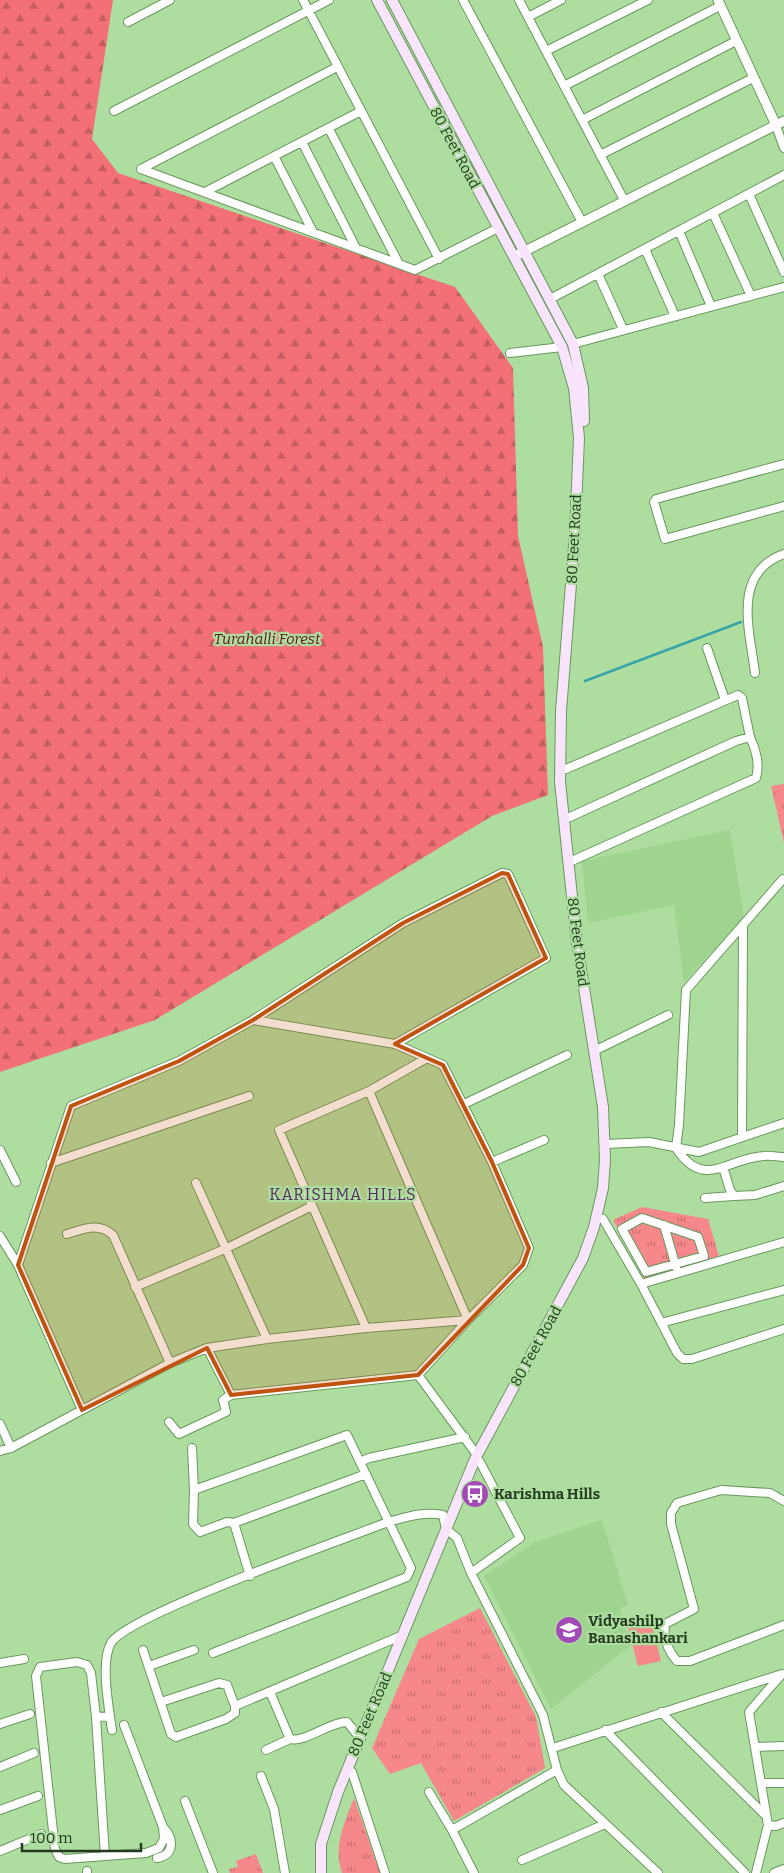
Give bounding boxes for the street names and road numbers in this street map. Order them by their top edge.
street label: 80 Feet Road [426,104,484,192]
street label: 80 Feet Road [563,494,585,584]
street label: 80 Feet Road [564,896,592,988]
street label: 80 Feet Road [506,1302,566,1389]
street label: 80 Feet Road [344,1669,396,1759]

